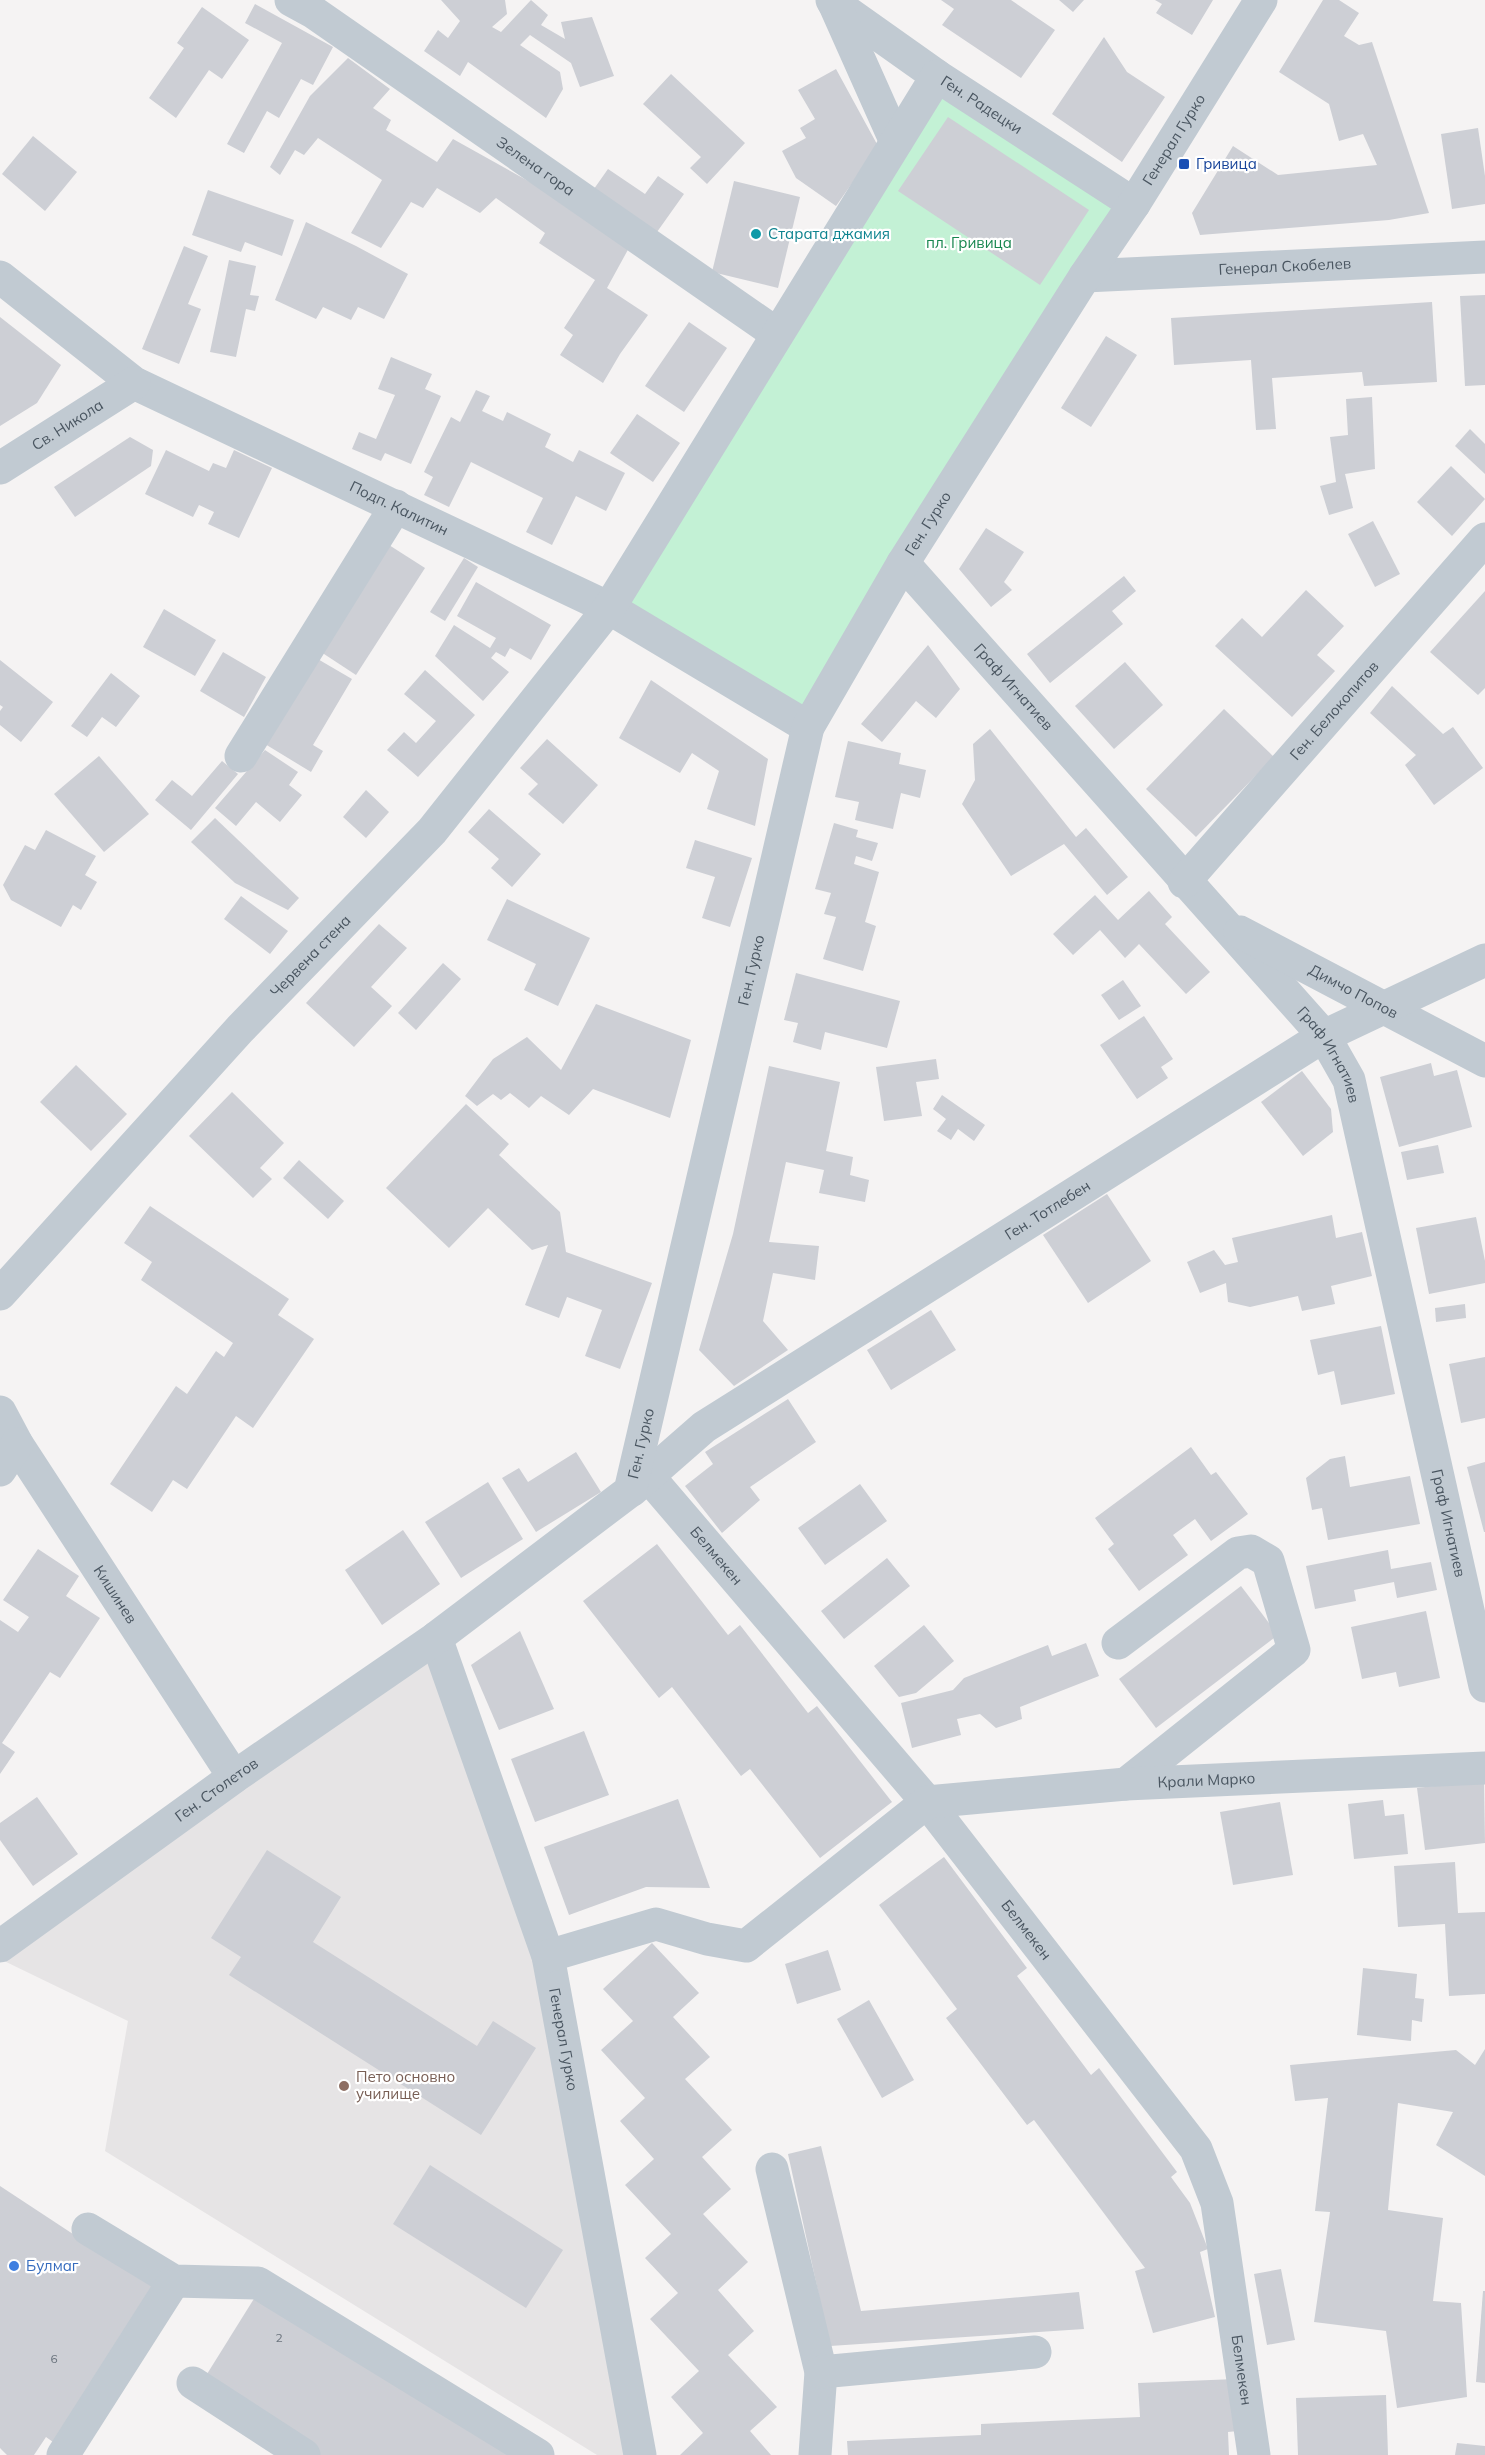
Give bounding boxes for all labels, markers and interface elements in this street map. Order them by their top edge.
street label: Ген. Радецки [937,71,1026,138]
street label: Генерал Гурко [1138,90,1209,189]
street label: Зелена гора [493,132,579,200]
place label: Гривица [1196,154,1257,173]
marker: Гривица [1177,157,1191,171]
place label: Старата джамия [768,224,890,243]
marker: Старата джамия [749,227,763,241]
park label: пл. Гривица [926,233,1012,252]
street label: Генерал Скобелев [1218,253,1352,279]
street label: Св. Никола [28,395,107,454]
street label: Подп. Калитин [347,477,452,540]
street label: Ген. Гурко [900,488,955,559]
street label: Граф Игнатиев [970,639,1057,734]
street label: Ген. Белокопитов [1285,657,1383,764]
street label: Червена стена [266,911,355,1001]
street label: Ген. Гурко [733,933,768,1007]
street label: Димчо Попов [1306,960,1401,1023]
street label: Граф Игнатиев [1293,1002,1364,1105]
street label: Ген. Тотлебен [1001,1176,1094,1244]
street label: Ген. Гурко [623,1406,658,1481]
street label: Граф Игнатиев [1428,1467,1470,1579]
street label: Белмекен [686,1522,747,1589]
street label: Кишинев [90,1562,141,1627]
street label: Ген. Столетов [171,1753,262,1826]
street label: Крали Марко [1157,1768,1256,1792]
street label: Белмекен [997,1896,1056,1964]
street label: Генерал Гурко [545,1986,583,2092]
place label: Пето основно училище [356,2067,455,2103]
marker: Пето основно училище [337,2079,351,2093]
place label: Булмаг [26,2256,79,2275]
marker: Булмаг [7,2259,21,2273]
house number: 2 [275,2330,283,2345]
street label: Белмекен [1227,2334,1257,2407]
house number: 6 [50,2351,58,2366]

